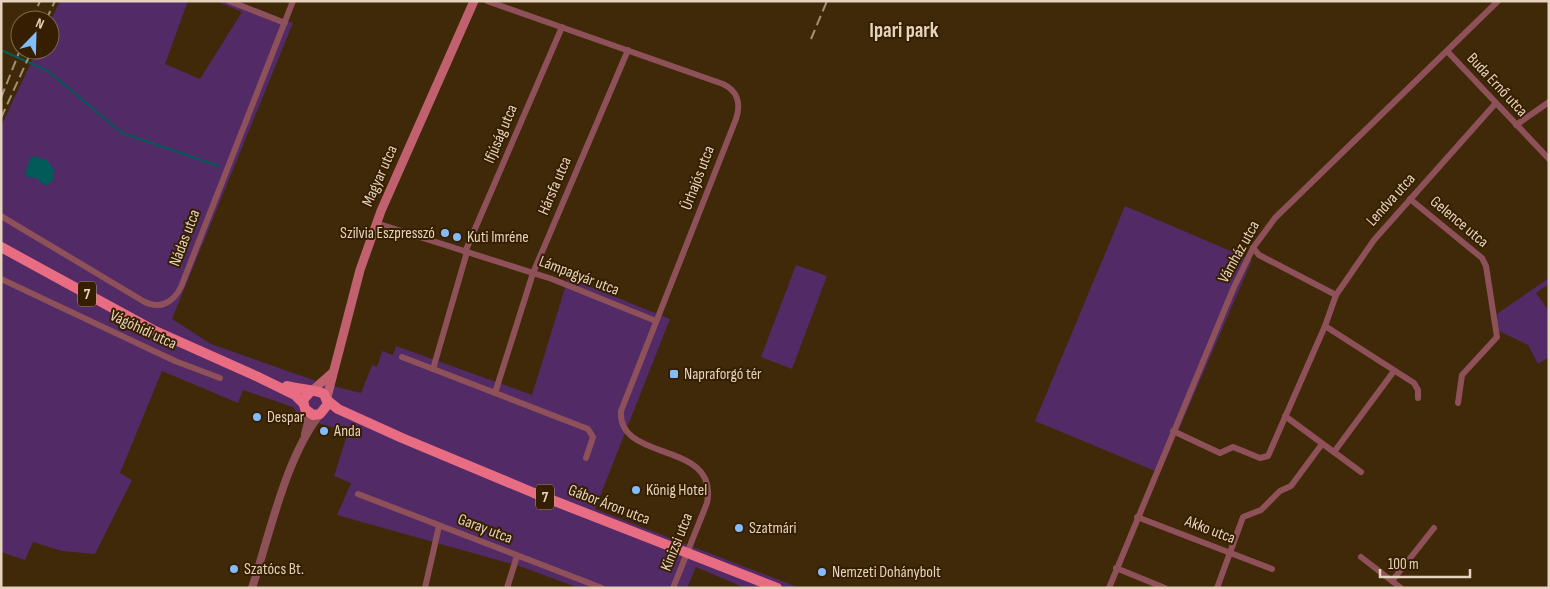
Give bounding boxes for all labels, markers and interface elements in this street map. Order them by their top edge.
north arrow [10,10,60,60]
text: N [33,14,47,33]
district label: Ipari park [869,18,939,43]
street label: Buda Ernő utca [1463,49,1531,121]
street label: Ifjúság utca [480,102,522,166]
street label: Magyar utca [358,143,402,209]
street label: Űrhajós utca [677,143,719,213]
street label: Hársfa utca [534,154,576,218]
street label: Lendva utca [1362,170,1420,230]
street label: Gelence utca [1426,192,1492,252]
street label: Nádas utca [166,207,204,269]
street label: Vámház utca [1214,218,1264,286]
place label: Szilvia Eszpresszó [340,224,435,243]
marker: Szilvia Eszpresszó [439,227,451,239]
place label: Kuti Imréne [467,228,529,247]
marker: Kuti Imréne [451,231,463,243]
street label: Lámpagyár utca [536,252,622,300]
road number: 7 [78,282,96,306]
street label: Vágóhídi utca [107,306,179,354]
place label: Napraforgó tér [684,365,762,384]
marker: Napraforgó tér [668,368,680,380]
place label: Despar [267,408,305,427]
marker: Despar [251,411,263,423]
place label: Anda [333,422,361,441]
marker: Anda [318,425,330,437]
street label: Gábor Áron utca [566,481,652,529]
place label: König Hotel [646,481,707,500]
road number: 7 [536,484,554,510]
marker: König Hotel [630,484,642,496]
street label: Garay utca [455,510,515,548]
street label: Kinizsi utca [657,510,697,574]
street label: Akko utca [1181,511,1238,548]
place label: Szatmári [749,519,797,538]
marker: Szatmári [733,522,745,534]
scale bar [1380,546,1470,578]
text: 100 m [1388,555,1419,574]
place label: Szatócs Bt. [244,560,304,579]
marker: Szatócs Bt. [228,563,240,575]
place label: Nemzeti Dohánybolt [832,563,941,582]
marker: Nemzeti Dohánybolt [816,566,828,578]

